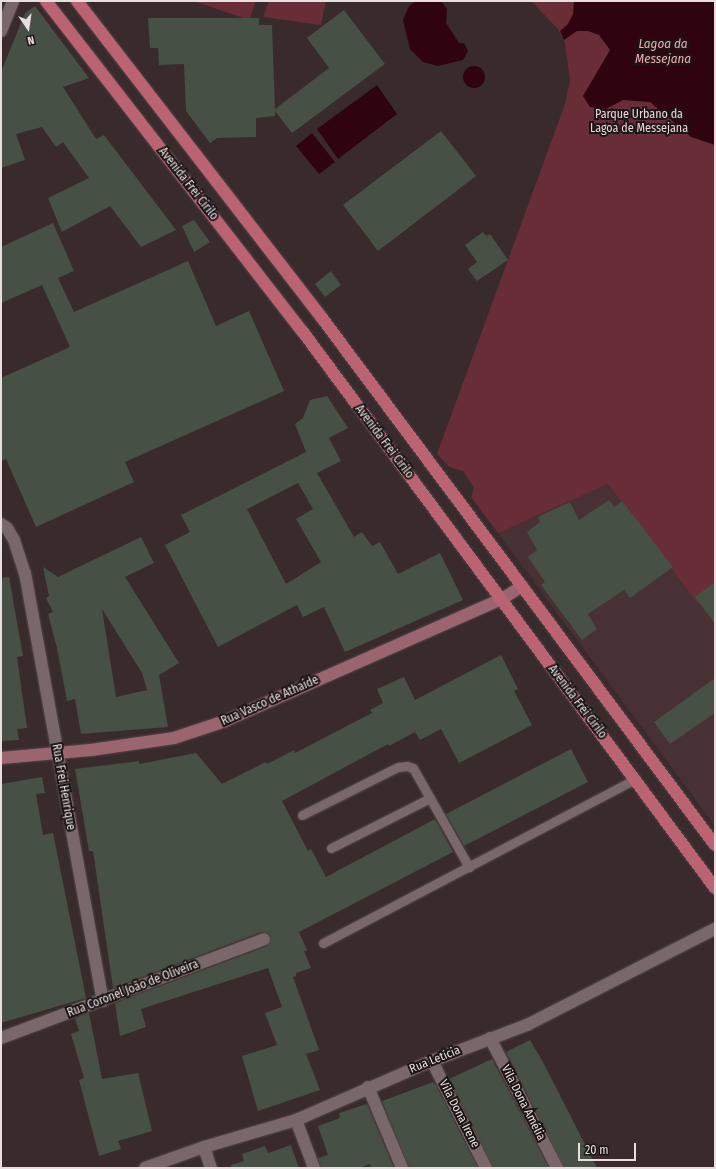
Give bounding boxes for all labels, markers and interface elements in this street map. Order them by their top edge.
north arrow [8,8,48,48]
text: N [26,33,35,47]
water label: Lagoa da Messejana [635,37,691,68]
park label: Parque Urbano da Lagoa de Messejana [590,108,688,136]
street label: Avenida Frei Cirilo [155,145,221,223]
street label: Avenida Frei Cirilo [352,402,416,482]
street label: Avenida Frei Cirilo [545,662,609,742]
street label: Rua Vasco de Athaíde [219,673,321,729]
street label: Rua Frei Henrique [48,743,78,831]
street label: Rua Coronel João de Oliveira [65,957,201,1021]
street label: Rua Letícia [408,1043,462,1077]
street label: Vila Dona Amélia [498,1063,548,1143]
street label: Vila Dona Irene [436,1078,482,1150]
scale bar [580,1135,638,1161]
text: 20 m [585,1143,609,1157]

